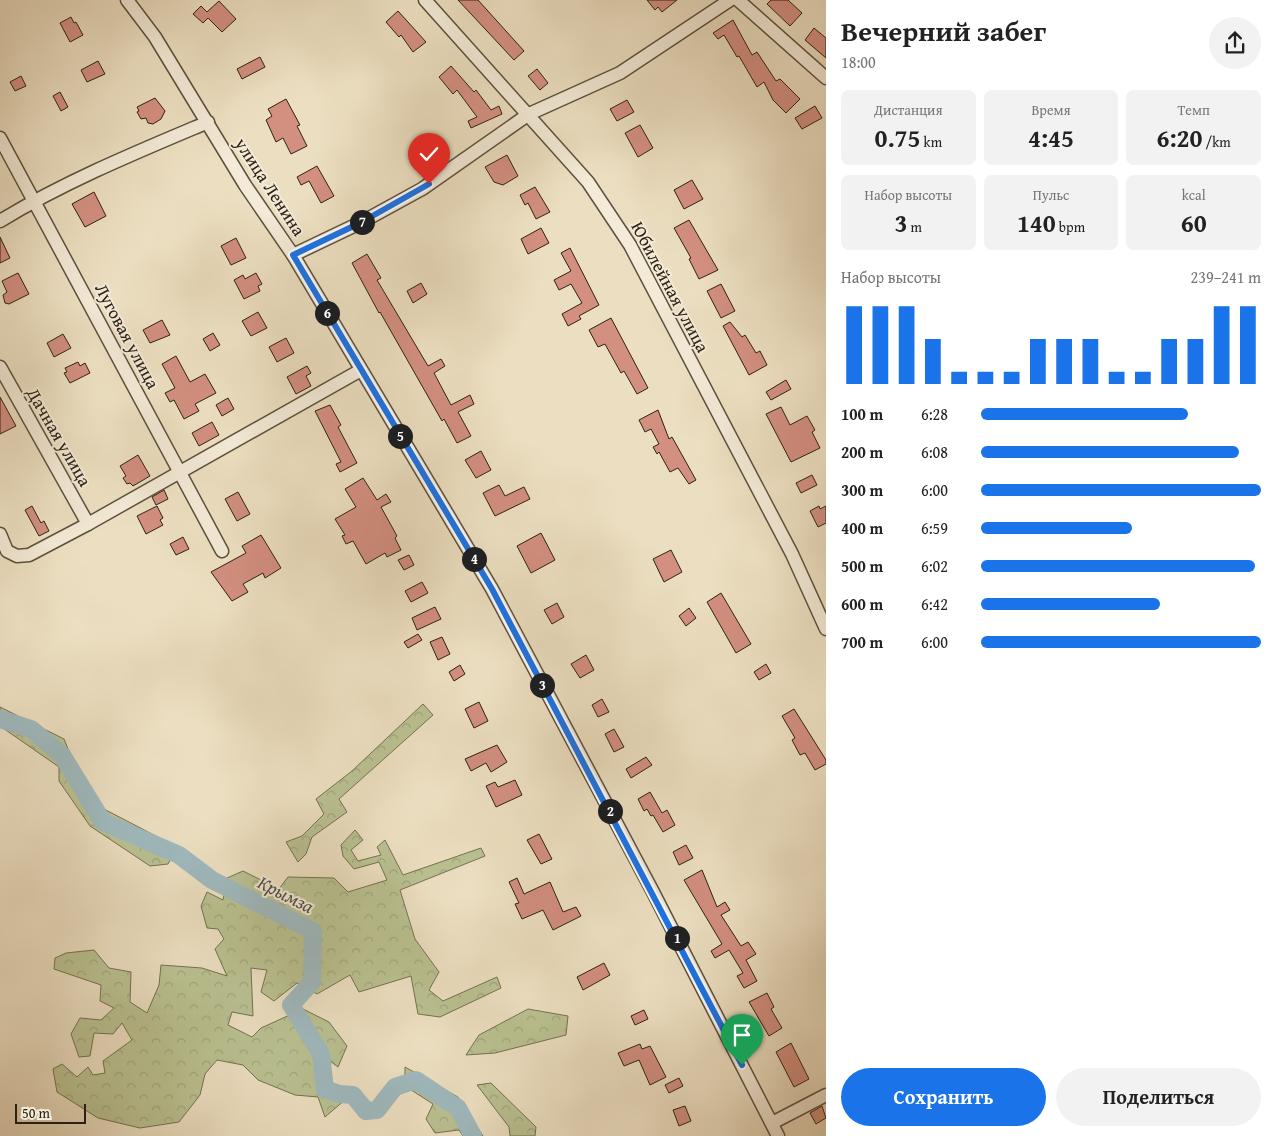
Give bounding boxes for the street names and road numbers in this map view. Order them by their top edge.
street label: улица Ленина [228,131,313,242]
street label: Юбилейная улица [624,216,717,358]
street label: Луговая улица [88,278,167,394]
street label: Дачная улица [20,381,99,492]

